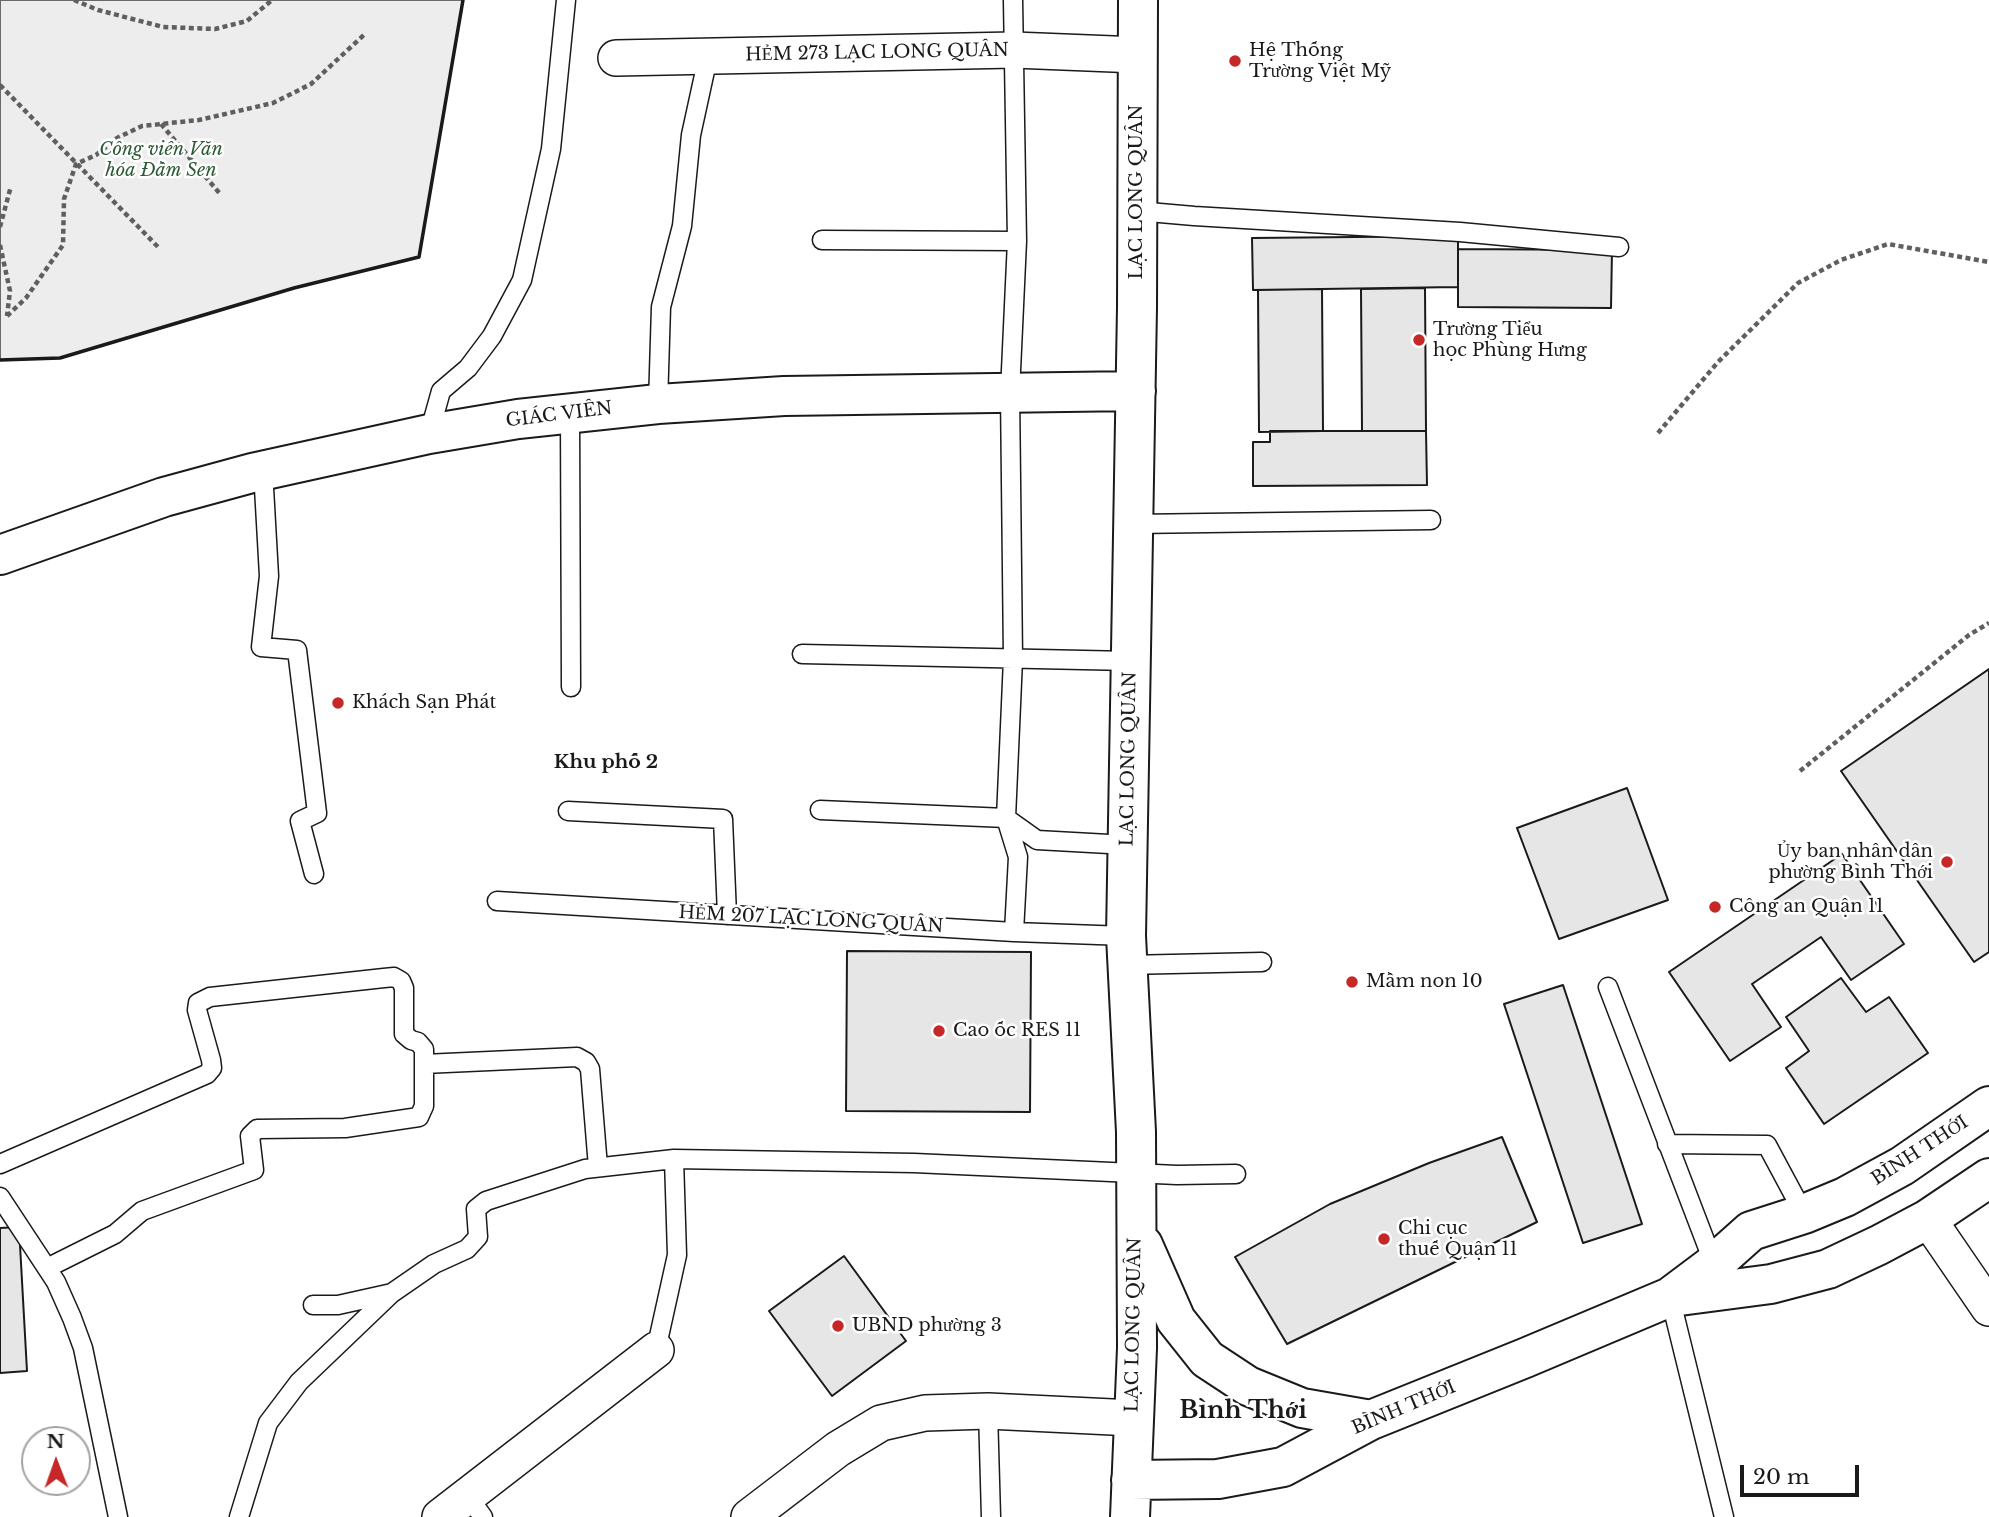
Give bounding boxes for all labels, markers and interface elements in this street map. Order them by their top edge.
street label: HẺM 273 LẠC LONG QUÂN [745,40,1009,66]
place label: Hệ Thống Trường Việt Mỹ [1249,40,1391,82]
marker: Hệ Thống Trường Việt Mỹ [1227,53,1243,69]
street label: LẠC LONG QUÂN [1126,105,1148,279]
park label: Công viên Văn hóa Đầm Sen [99,139,223,182]
place label: Trường Tiểu học Phùng Hưng [1433,319,1587,362]
marker: Trường Tiểu học Phùng Hưng [1411,332,1427,348]
street label: GIÁC VIÊN [505,398,613,432]
street label: LẠC LONG QUÂN [1117,671,1141,847]
place label: Khách Sạn Phát [352,692,496,714]
marker: Khách Sạn Phát [330,695,346,711]
district label: Khu phố 2 [554,752,658,774]
place label: Ủy ban nhân dân phường Bình Thới [1768,841,1933,884]
marker: Ủy ban nhân dân phường Bình Thới [1939,854,1955,870]
place label: Công an Quận 11 [1729,896,1884,918]
marker: Công an Quận 11 [1707,899,1723,915]
street label: HẺM 207 LẠC LONG QUÂN [678,902,944,938]
place label: Mầm non 10 [1366,971,1483,993]
marker: Mầm non 10 [1344,974,1360,990]
place label: Cao ốc RES 11 [953,1020,1081,1042]
marker: Cao ốc RES 11 [931,1023,947,1039]
street label: BÌNH THỚI [1868,1112,1972,1190]
place label: Chi cục thuế Quận 11 [1398,1218,1517,1260]
marker: Chi cục thuế Quận 11 [1376,1231,1392,1247]
street label: LẠC LONG QUÂN [1122,1237,1146,1413]
place label: UBND phường 3 [852,1315,1002,1337]
marker: UBND phường 3 [830,1318,846,1334]
street label: BÌNH THỚI [1349,1376,1459,1440]
district label: Bình Thới [1179,1397,1307,1425]
north arrow [21,1426,91,1496]
text: N [47,1430,65,1453]
scale bar [1744,1450,1863,1494]
text: 20 m [1753,1464,1810,1490]

